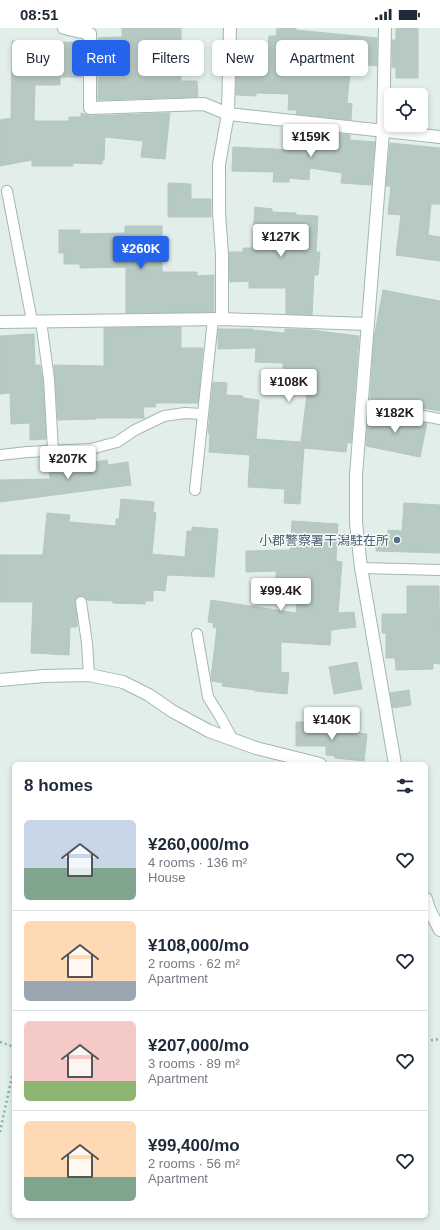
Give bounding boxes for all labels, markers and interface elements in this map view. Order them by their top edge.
text: 08:51 [20,6,58,23]
chip: Buy [12,40,64,76]
chip: Rent [72,40,130,76]
chip: Filters [138,40,204,76]
chip: New [212,40,268,76]
chip: Apartment [276,40,368,76]
map controls [384,88,428,132]
button: locate [384,88,428,132]
pin: ¥159K [283,124,339,158]
text: ¥159K [292,129,330,144]
pin: ¥127K [253,224,309,258]
text: ¥127K [262,229,300,244]
pin: ¥260K [113,236,169,270]
text: ¥260K [122,241,160,256]
pin: ¥108K [261,369,317,403]
text: ¥108K [270,374,308,389]
pin: ¥182K [367,400,423,434]
text: ¥182K [376,405,414,420]
pin: ¥207K [40,446,96,480]
text: ¥207K [49,451,87,466]
place label: 小郡警察署干潟駐在所 [259,533,389,548]
marker: 小郡警察署干潟駐在所 [392,535,402,545]
pin: ¥99.4K [248,578,314,612]
text: ¥99.4K [260,583,302,598]
pin: ¥140K [304,707,360,741]
text: ¥140K [313,712,351,727]
icon: filters [394,775,416,797]
text: 8 homes [24,776,93,795]
text: ¥260,000/mo [148,835,249,854]
icon: home [56,836,104,884]
icon: heart [394,849,416,871]
text: 4 rooms · 136 m² [148,855,247,870]
text: House [148,870,186,885]
text: ¥108,000/mo [148,936,249,955]
icon: home [56,937,104,985]
icon: heart [394,950,416,972]
text: 2 rooms · 62 m² [148,956,240,971]
text: Apartment [148,971,208,986]
text: ¥207,000/mo [148,1036,249,1055]
icon: home [56,1037,104,1085]
icon: heart [394,1050,416,1072]
text: 3 rooms · 89 m² [148,1056,240,1071]
text: Apartment [148,1071,208,1086]
text: ¥99,400/mo [148,1136,240,1155]
icon: home [56,1137,104,1185]
icon: heart [394,1150,416,1172]
text: 2 rooms · 56 m² [148,1156,240,1171]
text: Apartment [148,1171,208,1186]

